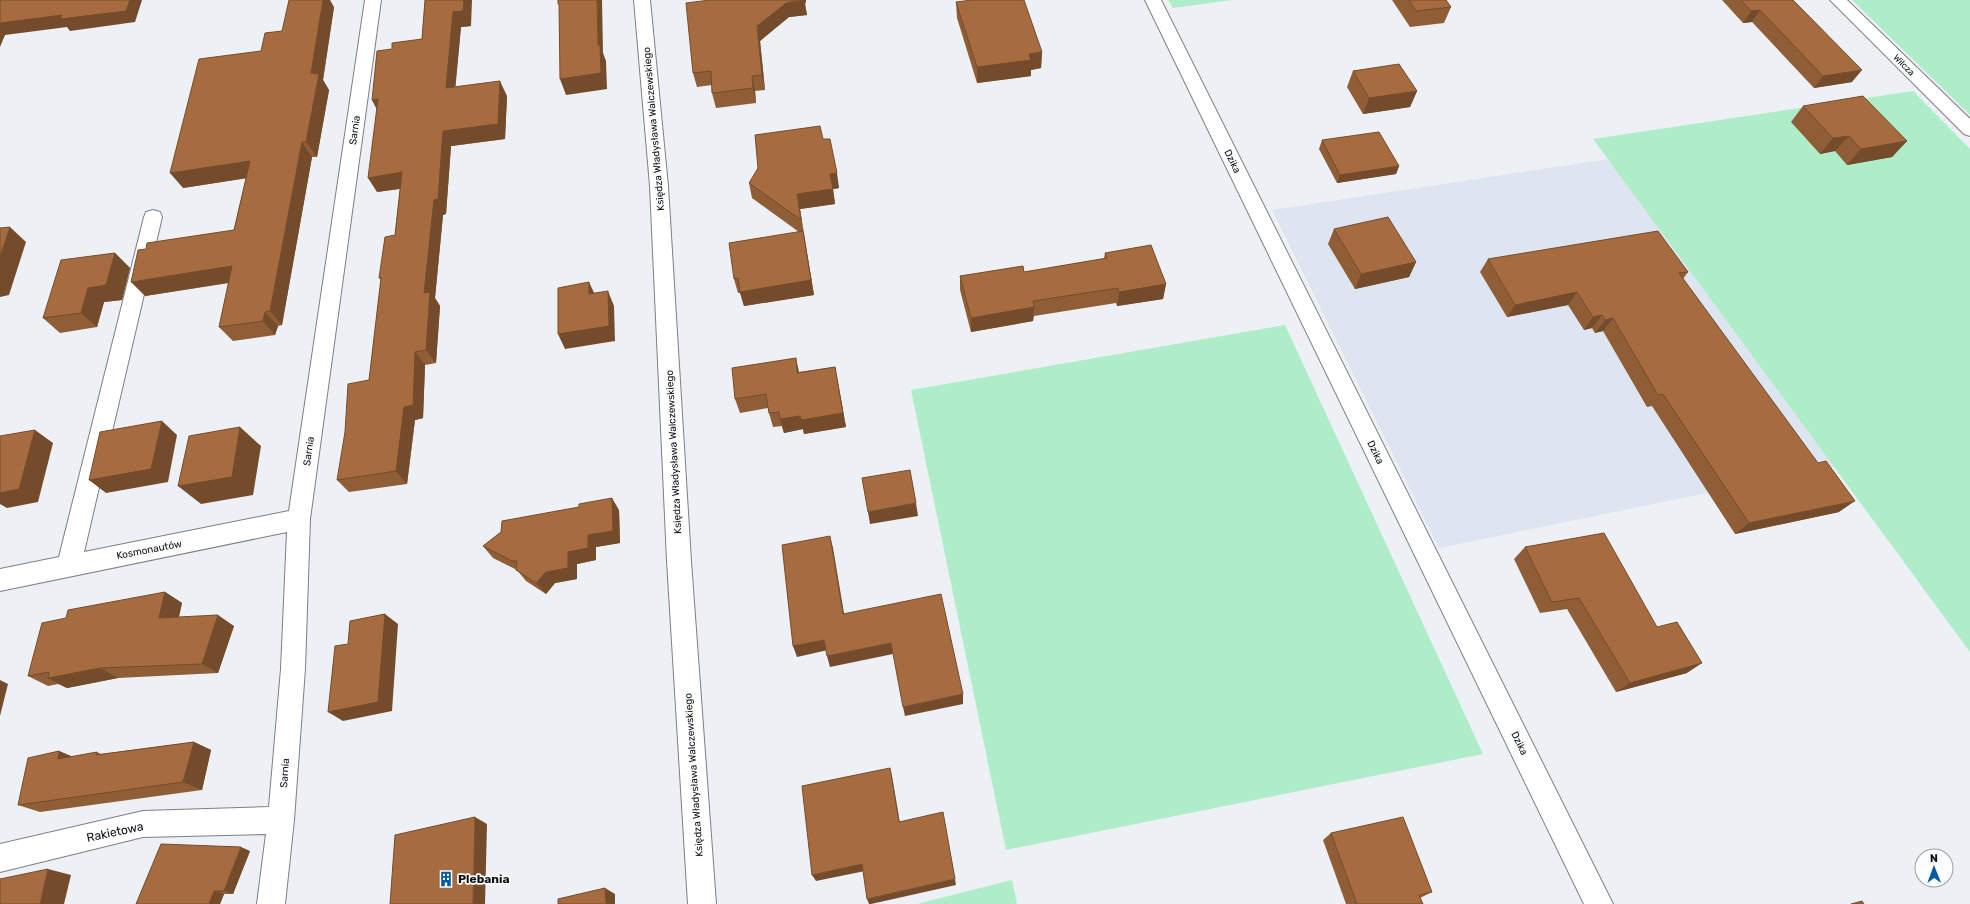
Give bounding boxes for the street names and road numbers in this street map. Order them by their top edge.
street label: Księdza Władysława Walczewskiego [641,46,667,211]
street label: Wilcza [1891,52,1917,78]
street label: Sarnia [347,115,363,146]
street label: Dzika [1221,148,1243,175]
street label: Księdza Władysława Walczewskiego [664,369,684,534]
street label: Sarnia [301,436,317,467]
street label: Dzika [1364,439,1386,466]
street label: Kosmonautów [115,538,183,562]
street label: Księdza Władysława Walczewskiego [682,692,706,857]
street label: Dzika [1508,730,1530,757]
street label: Sarnia [278,758,292,788]
street label: Rakietowa [85,819,145,845]

